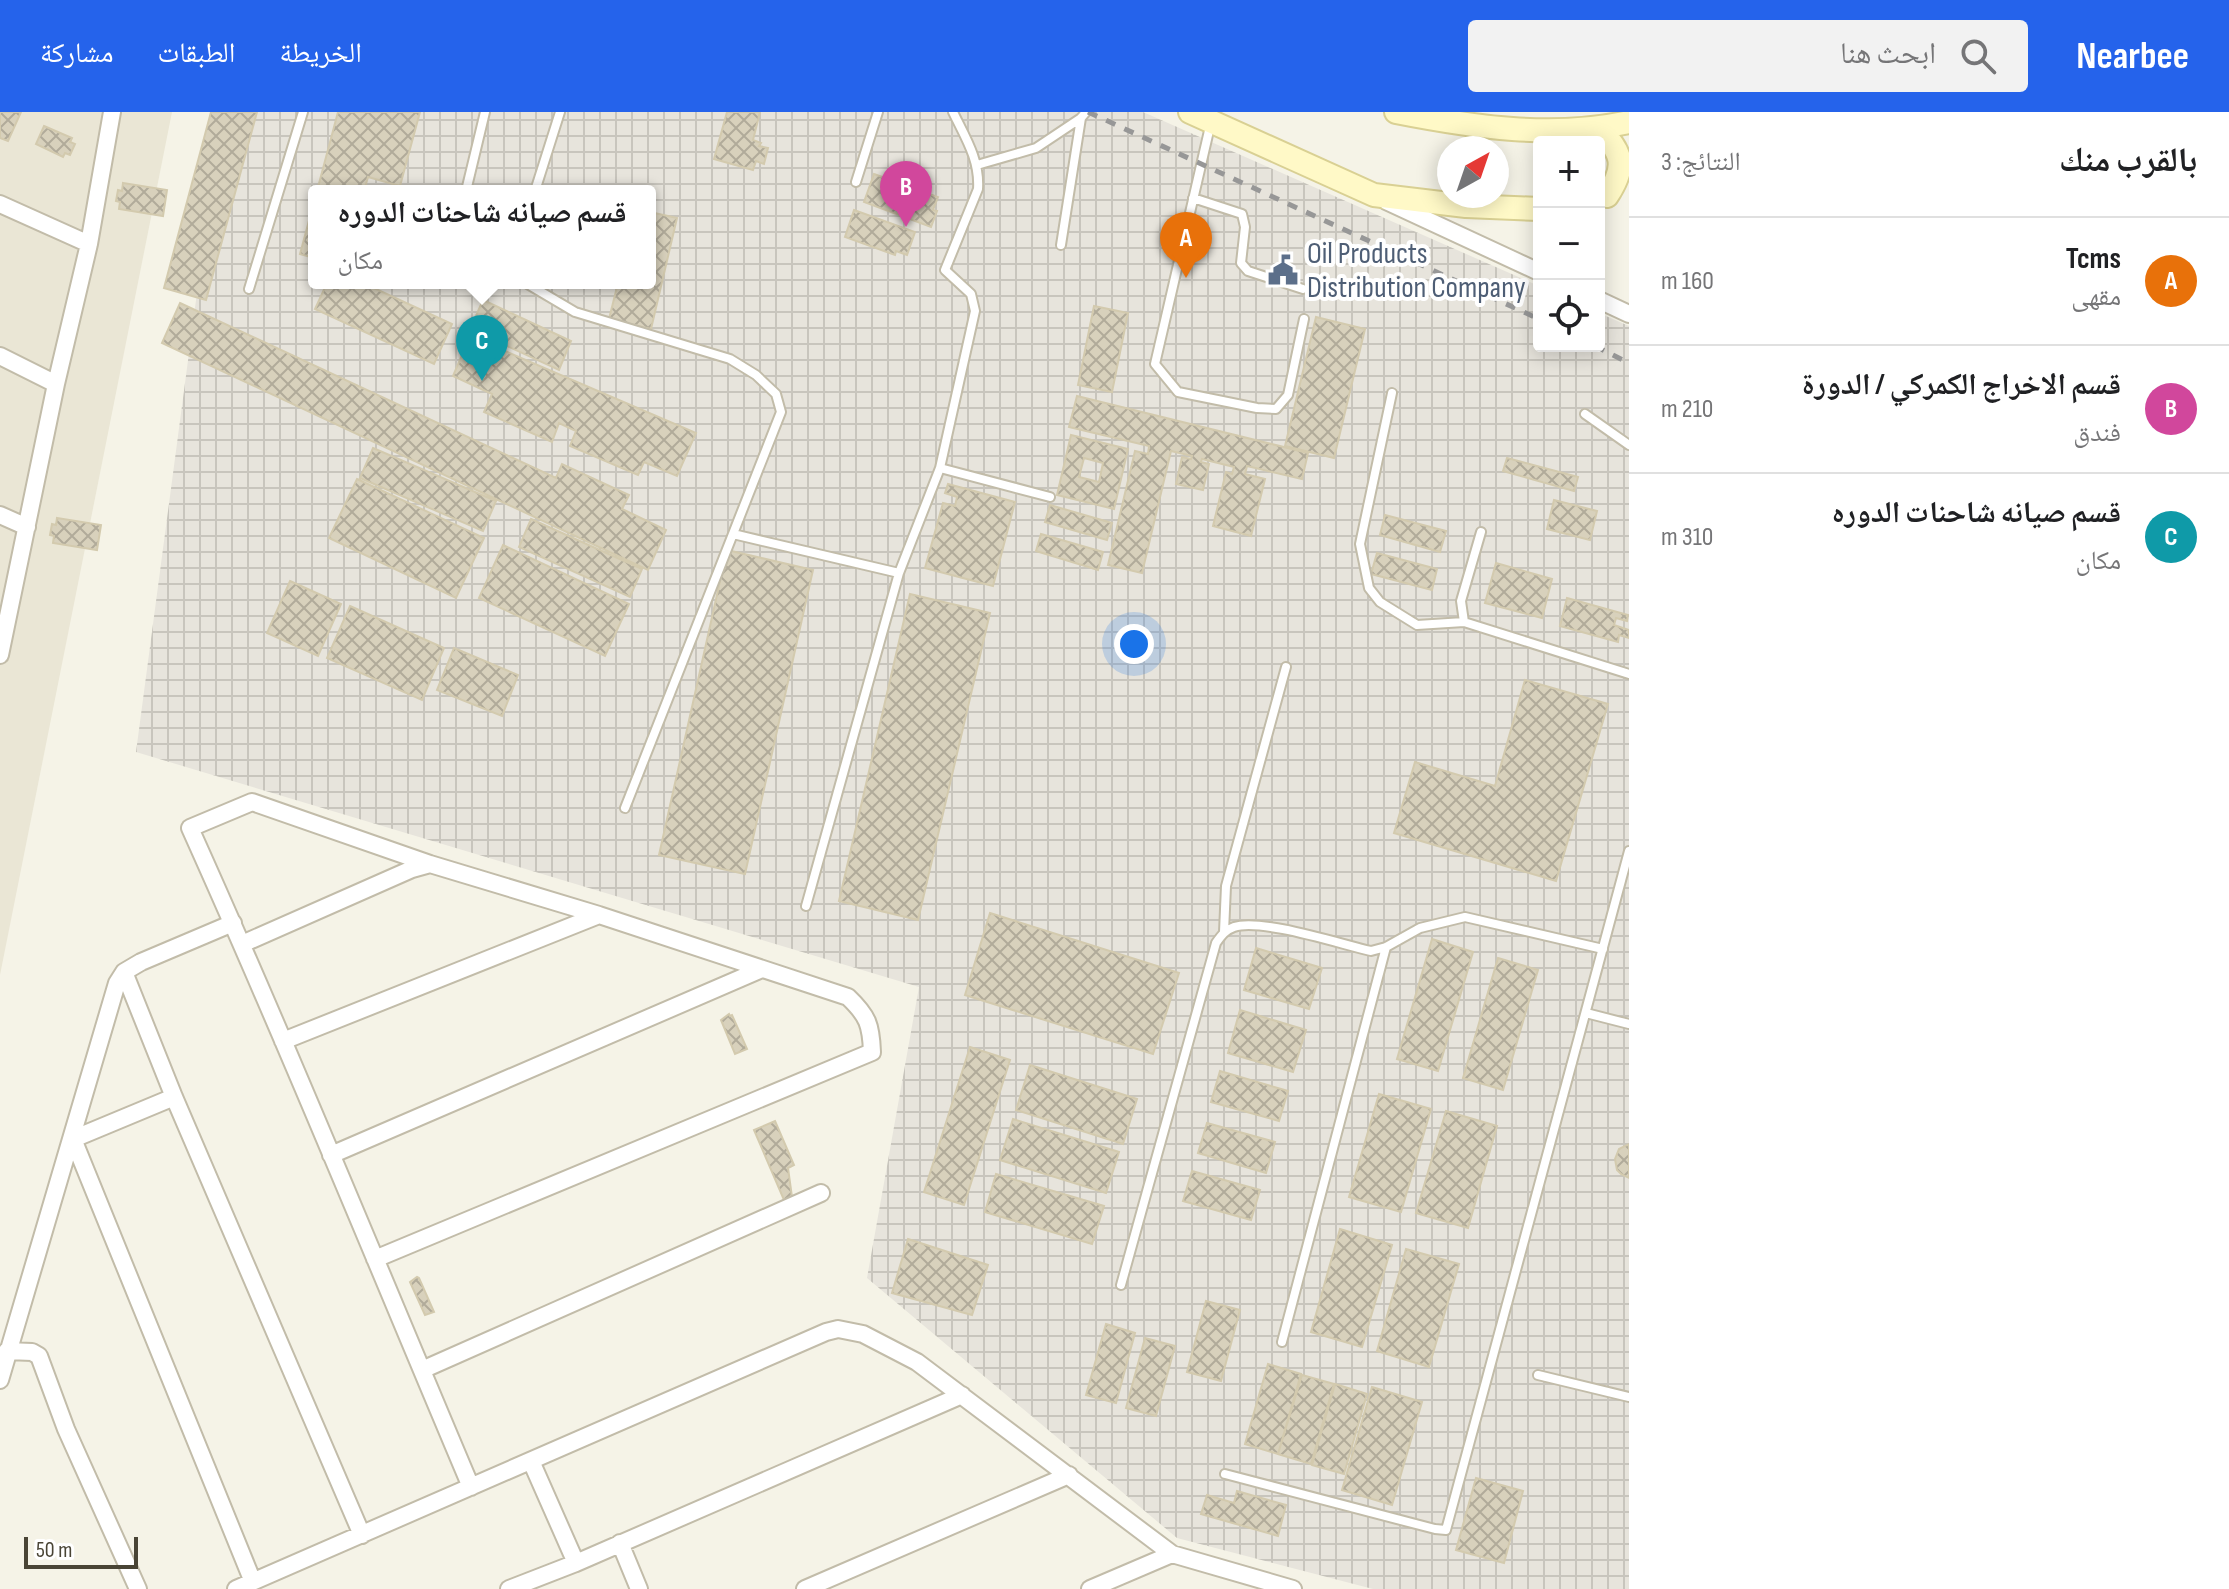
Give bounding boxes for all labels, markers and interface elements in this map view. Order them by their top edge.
search box [1468,20,2028,92]
icon: search [1956,34,2000,78]
text: Nearbee [2076,34,2189,79]
text: ابحث هنا [1840,36,1936,72]
text: مشاركة [40,37,114,70]
text: الطبقات [158,37,235,70]
text: الخريطة [279,37,362,70]
north arrow [1437,136,1509,208]
map controls [1533,136,1605,352]
button: + [1533,136,1605,208]
text: بالقرب منك [2059,140,2197,181]
text: النتائج: 3 [1661,147,1741,178]
pin: B [880,161,932,227]
popup [308,185,656,289]
text: قسم صيانه شاحنات الدوره [337,195,627,231]
button: − [1533,208,1605,280]
pin: A [1160,212,1212,278]
place label: Oil Products Distribution Company [1307,236,1526,306]
text: Tcms [2066,241,2121,277]
text: مكان [337,246,383,277]
public building icon: Oil Products Distribution Company [1266,253,1300,287]
text: 160 m [1661,266,1714,297]
text: A [2165,266,2177,297]
button: locate [1533,280,1605,352]
text: مقهى [2071,282,2121,313]
pin: C [456,315,508,381]
text: قسم الاخراج الكمركي / الدورة [1802,367,2121,403]
text: 210 m [1661,394,1713,425]
text: B [2165,394,2177,425]
text: فندق [2073,418,2121,449]
text: قسم صيانه شاحنات الدوره [1832,495,2121,531]
text: 310 m [1661,522,1713,553]
text: C [2164,522,2178,553]
text: مكان [2075,546,2121,577]
your location [1114,624,1154,664]
scale bar [24,1533,138,1569]
text: 50 m [36,1537,72,1564]

